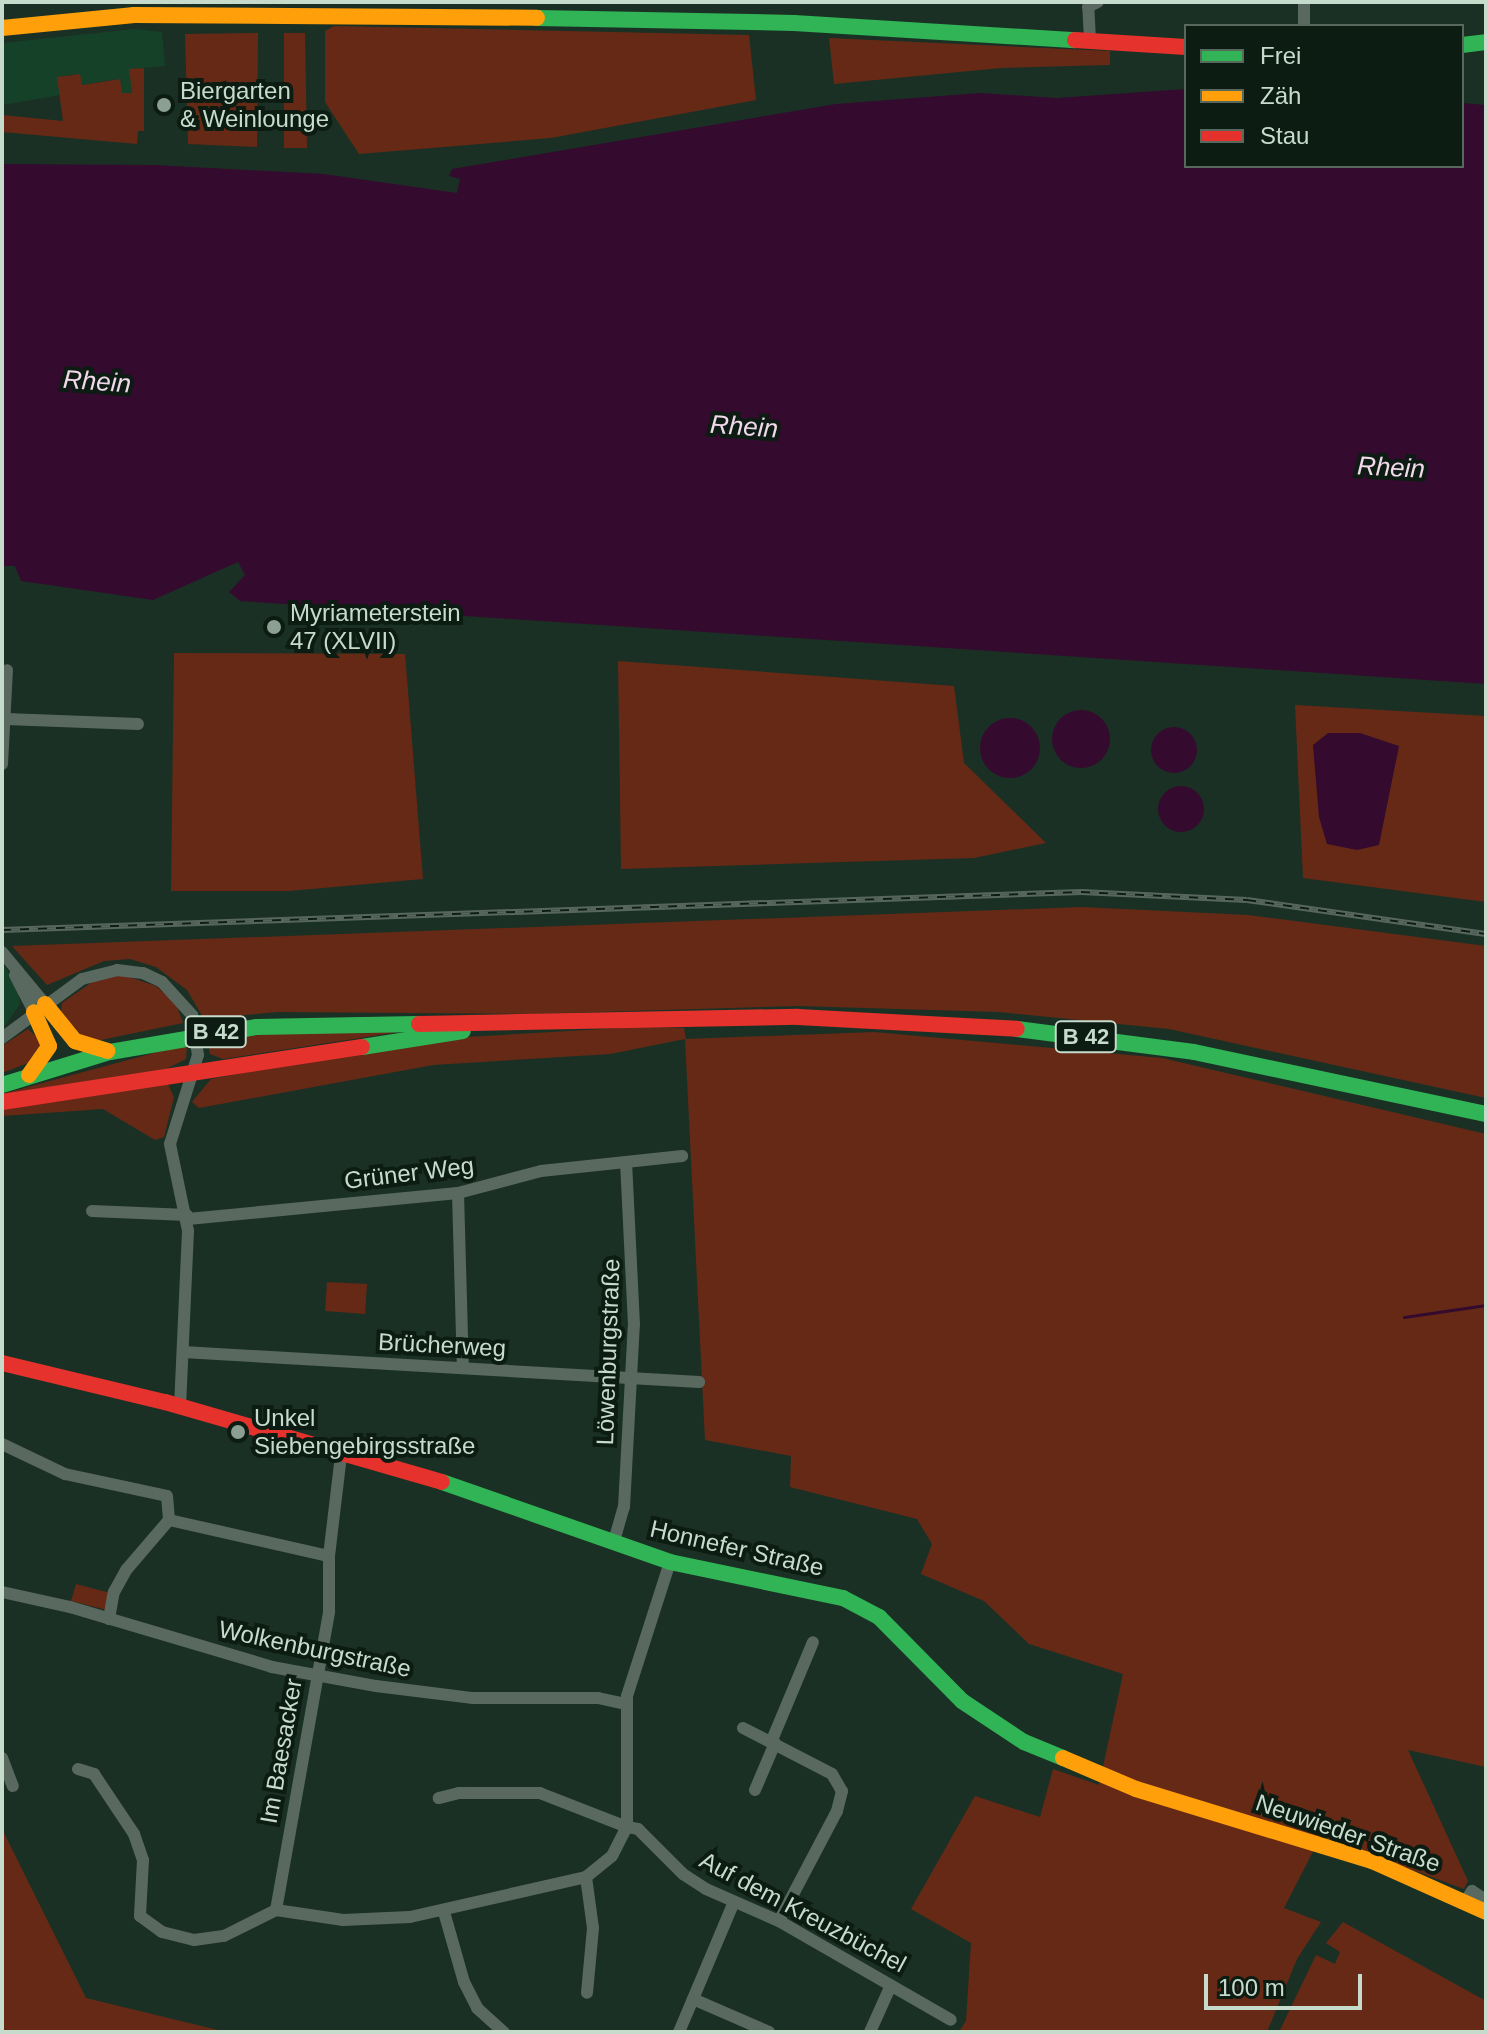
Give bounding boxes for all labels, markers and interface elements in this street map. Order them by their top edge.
legend [1184,24,1464,168]
text: Frei [1260,42,1301,69]
place label: Biergarten & Weinlounge [180,77,329,133]
text: Zäh [1260,82,1301,109]
marker: Biergarten & Weinlounge [155,96,173,114]
text: Stau [1260,122,1309,149]
water label: Rhein [62,364,132,400]
water label: Rhein [709,409,779,445]
water label: Rhein [1356,451,1426,485]
place label: Myriameterstein 47 (XLVII) [290,599,461,655]
marker: Myriameterstein 47 (XLVII) [265,618,283,636]
road number: B 42 [184,1014,248,1050]
road number: B 42 [1054,1019,1118,1055]
street label: Grüner Weg [343,1151,475,1195]
street label: Löwenburgstraße [590,1258,626,1446]
street label: Brücherweg [377,1327,507,1363]
place label: Unkel Siebengebirgsstraße [254,1404,475,1460]
marker: Unkel Siebengebirgsstraße [229,1423,247,1441]
street label: Honnefer Straße [647,1514,827,1582]
street label: Wolkenburgstraße [216,1615,414,1683]
street label: Im Baesacker [254,1676,308,1826]
street label: Neuwieder Straße [1252,1788,1444,1878]
street label: Auf dem Kreuzbüchel [695,1845,911,1979]
scale bar [1208,1958,1366,2008]
text: 100 m [1218,1974,1285,2001]

